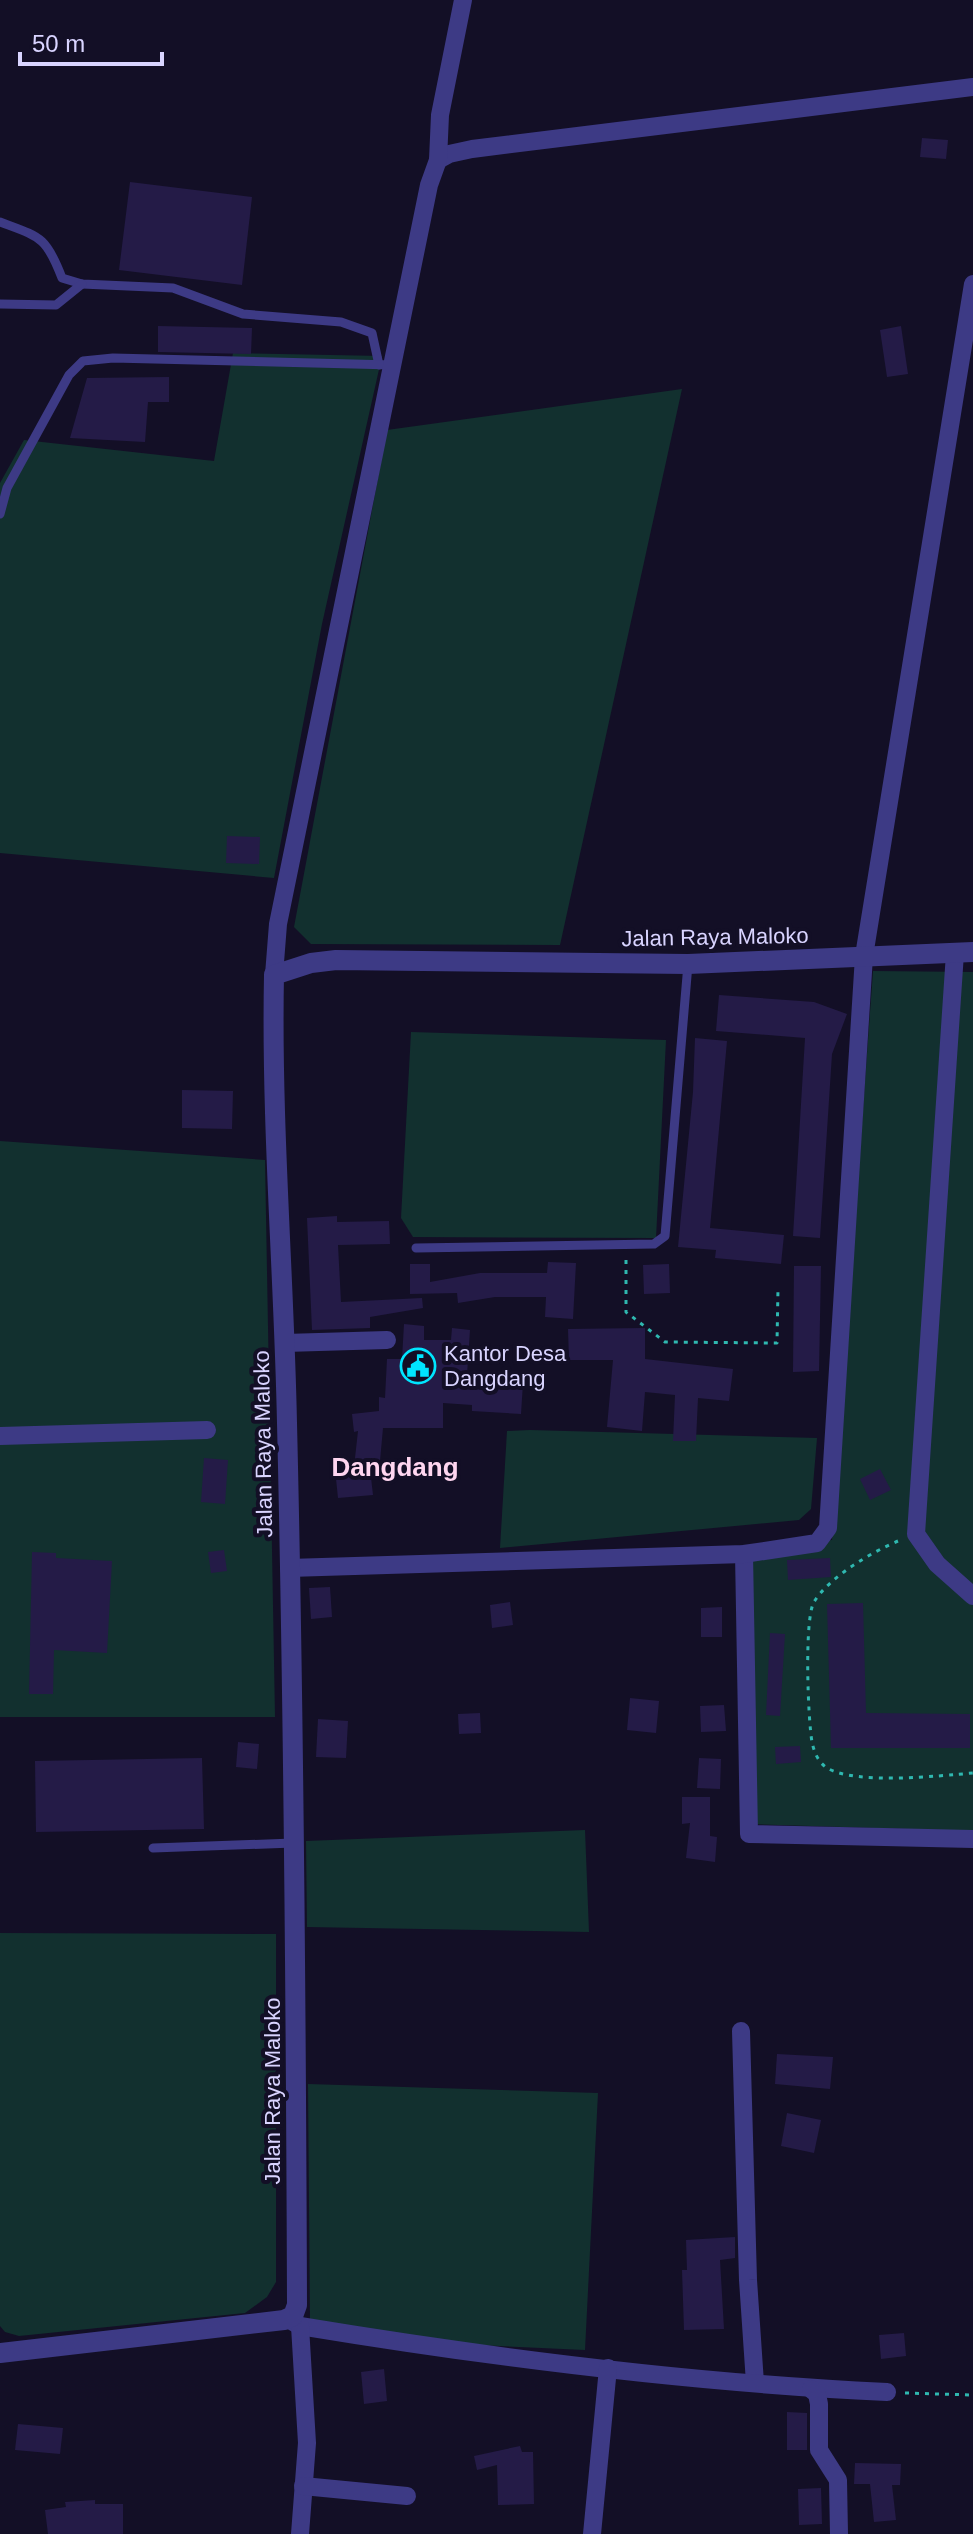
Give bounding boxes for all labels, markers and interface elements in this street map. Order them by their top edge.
scale bar [20,16,162,66]
text: 50 m [32,30,85,57]
street label: Jalan Raya Maloko [621,923,809,951]
place label: Kantor Desa Dangdang [444,1341,567,1391]
public building icon: Kantor Desa Dangdang [399,1347,437,1385]
street label: Jalan Raya Maloko [249,1350,277,1538]
district label: Dangdang [331,1452,459,1482]
street label: Jalan Raya Maloko [260,1997,285,2185]

